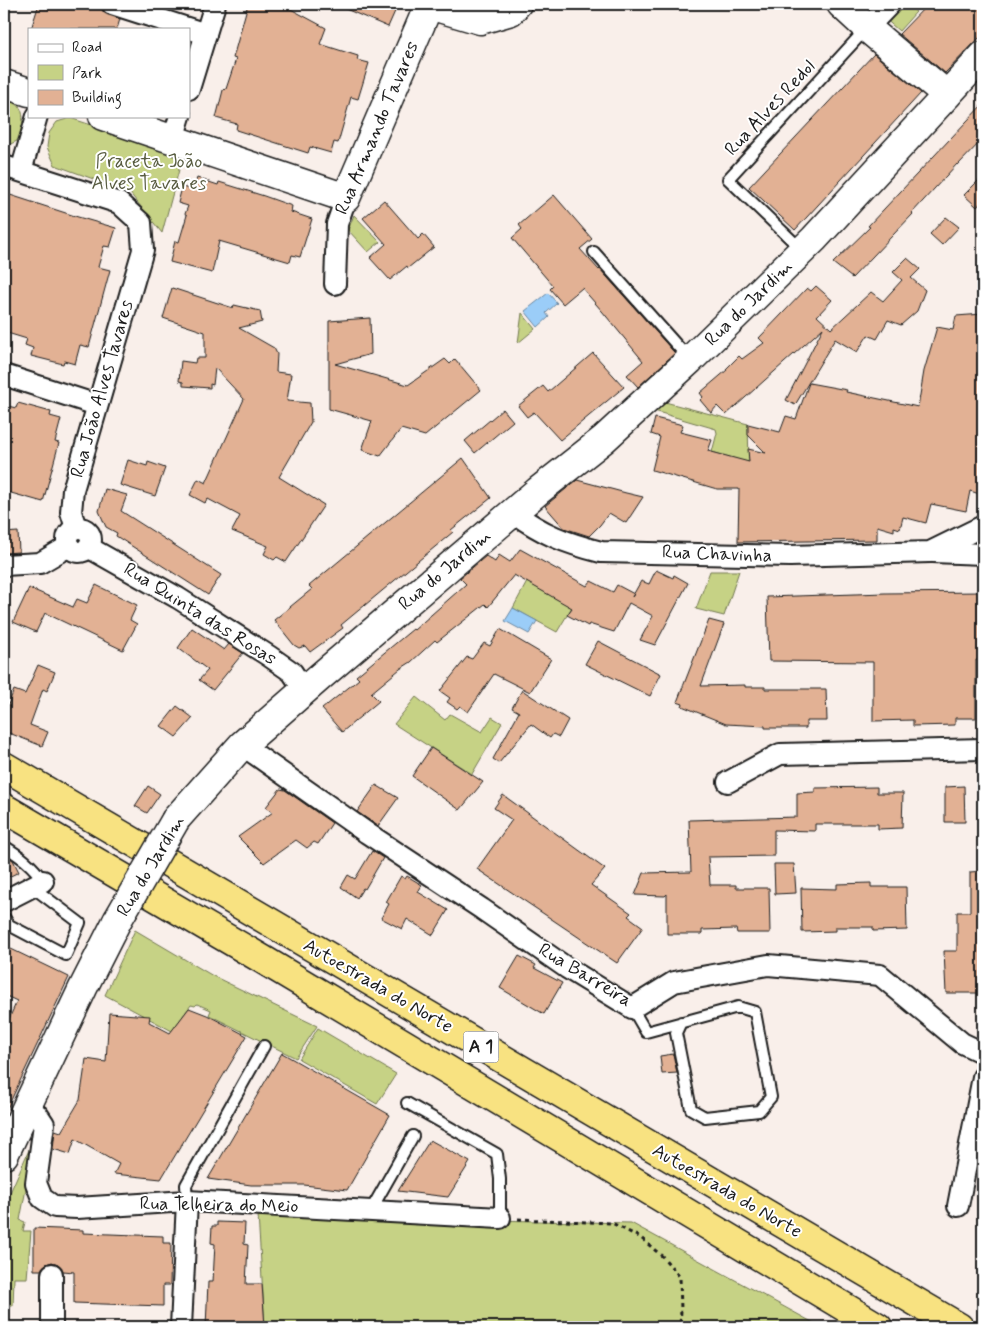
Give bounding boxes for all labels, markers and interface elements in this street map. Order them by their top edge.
legend [28,28,190,118]
street label: Rua Armando Tavares [329,37,425,219]
text: Road [72,38,102,58]
street label: Rua Alves Redol [719,54,821,161]
text: Park [72,64,102,84]
text: Building [72,88,122,109]
park label: Praceta João Alves Tavares [92,149,207,196]
street label: Rua do Jardim [699,254,799,352]
street label: Rua João Alves Tavares [65,297,139,481]
street label: Rua do Jardim [393,524,497,616]
street label: Rua Chavinha [662,540,772,568]
street label: Rua Quinta das Rosas [119,557,281,671]
street label: Rua do Jardim [111,811,191,921]
street label: Autoestrada do Norte [299,933,457,1039]
street label: Rua Barreira [534,937,636,1013]
road number: A 1 [464,1032,498,1062]
street label: Autoestrada do Norte [648,1138,806,1244]
street label: Rua Telheira do Meio [139,1191,299,1219]

